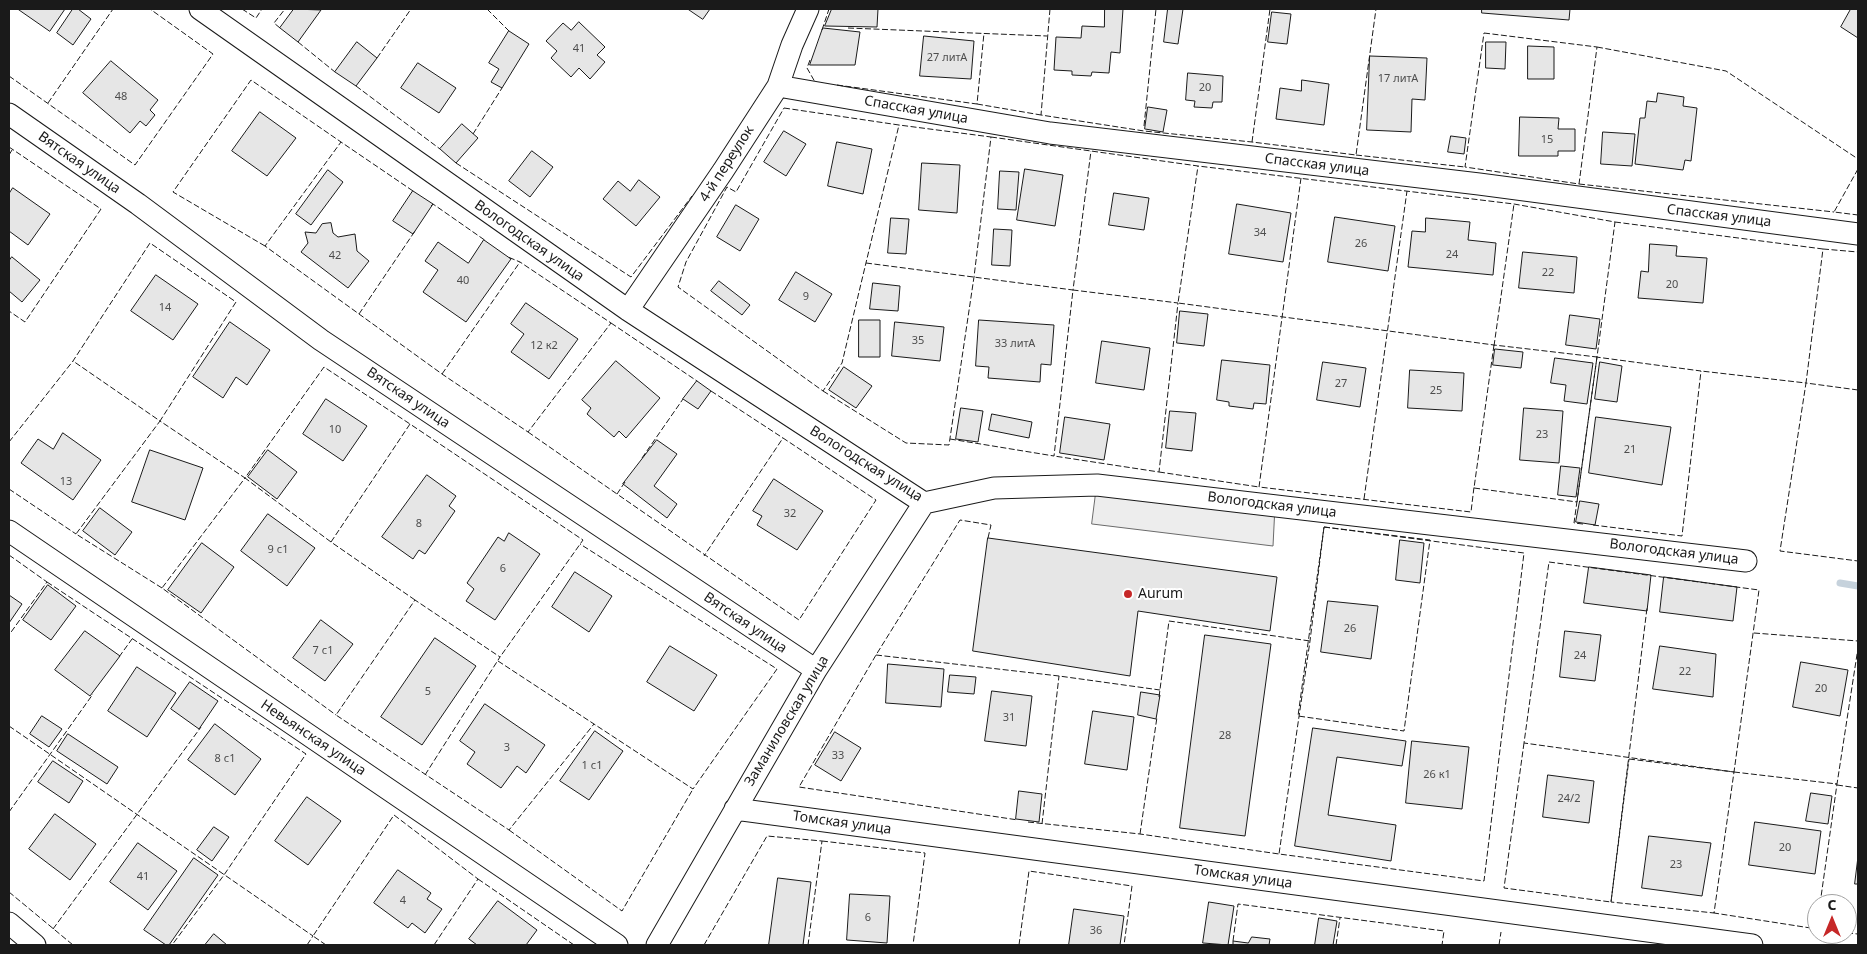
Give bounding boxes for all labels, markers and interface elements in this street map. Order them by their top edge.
house number: 41 [573,42,585,56]
house number: 27 литА [927,51,967,65]
house number: 17 литА [1378,72,1418,86]
house number: 20 [1199,81,1211,95]
house number: 48 [115,90,127,104]
street label: Спасская улица [863,93,969,127]
street label: 4-й переулок [696,123,758,205]
street label: Вятская улица [35,128,123,198]
house number: 15 [1541,133,1553,147]
street label: Спасская улица [1264,150,1370,180]
street label: Вологодская улица [471,197,587,285]
street label: Спасская улица [1666,201,1772,231]
house number: 34 [1254,226,1266,240]
house number: 26 [1355,237,1367,251]
house number: 24 [1446,248,1458,262]
house number: 42 [329,249,341,263]
house number: 22 [1542,266,1554,280]
house number: 40 [457,274,469,288]
house number: 20 [1666,278,1678,292]
house number: 9 [803,290,809,304]
house number: 14 [159,301,171,315]
house number: 35 [912,334,924,348]
house number: 33 литА [995,337,1035,351]
house number: 12 к2 [530,339,558,353]
street label: Вятская улица [363,364,453,432]
house number: 27 [1335,377,1347,391]
house number: 25 [1430,384,1442,398]
street label: Вологодская улица [806,422,926,506]
house number: 10 [329,423,341,437]
house number: 23 [1536,428,1548,442]
house number: 21 [1624,443,1636,457]
house number: 13 [60,475,72,489]
street label: Вологодская улица [1207,489,1337,521]
house number: 32 [784,507,796,521]
house number: 8 [416,517,422,531]
street label: Вологодская улица [1609,536,1739,568]
house number: 9 с1 [268,543,288,557]
house number: 6 [500,562,506,576]
place label: Aurum [1138,586,1183,602]
marker: Aurum [1122,588,1134,600]
street label: Вятская улица [700,589,790,657]
house number: 26 [1344,622,1356,636]
house number: 7 с1 [313,644,333,658]
house number: 24 [1574,649,1586,663]
street label: Заманиловская улица [741,653,833,789]
house number: 22 [1679,665,1691,679]
house number: 20 [1815,682,1827,696]
house number: 5 [425,685,431,699]
street label: Невьянская улица [257,697,369,779]
house number: 31 [1003,711,1015,725]
house number: 28 [1219,729,1231,743]
house number: 3 [504,741,510,755]
house number: 33 [832,749,844,763]
house number: 8 с1 [215,752,235,766]
house number: 1 с1 [582,759,602,773]
house number: 26 к1 [1423,768,1451,782]
house number: 24/2 [1558,792,1580,806]
street label: Томская улица [792,808,892,838]
house number: 20 [1779,841,1791,855]
house number: 23 [1670,858,1682,872]
street label: Томская улица [1193,862,1293,892]
house number: 41 [137,870,149,884]
house number: 4 [400,894,406,908]
north arrow [1807,894,1857,944]
text: С [1827,895,1837,914]
house number: 6 [865,911,871,925]
house number: 36 [1090,924,1102,938]

